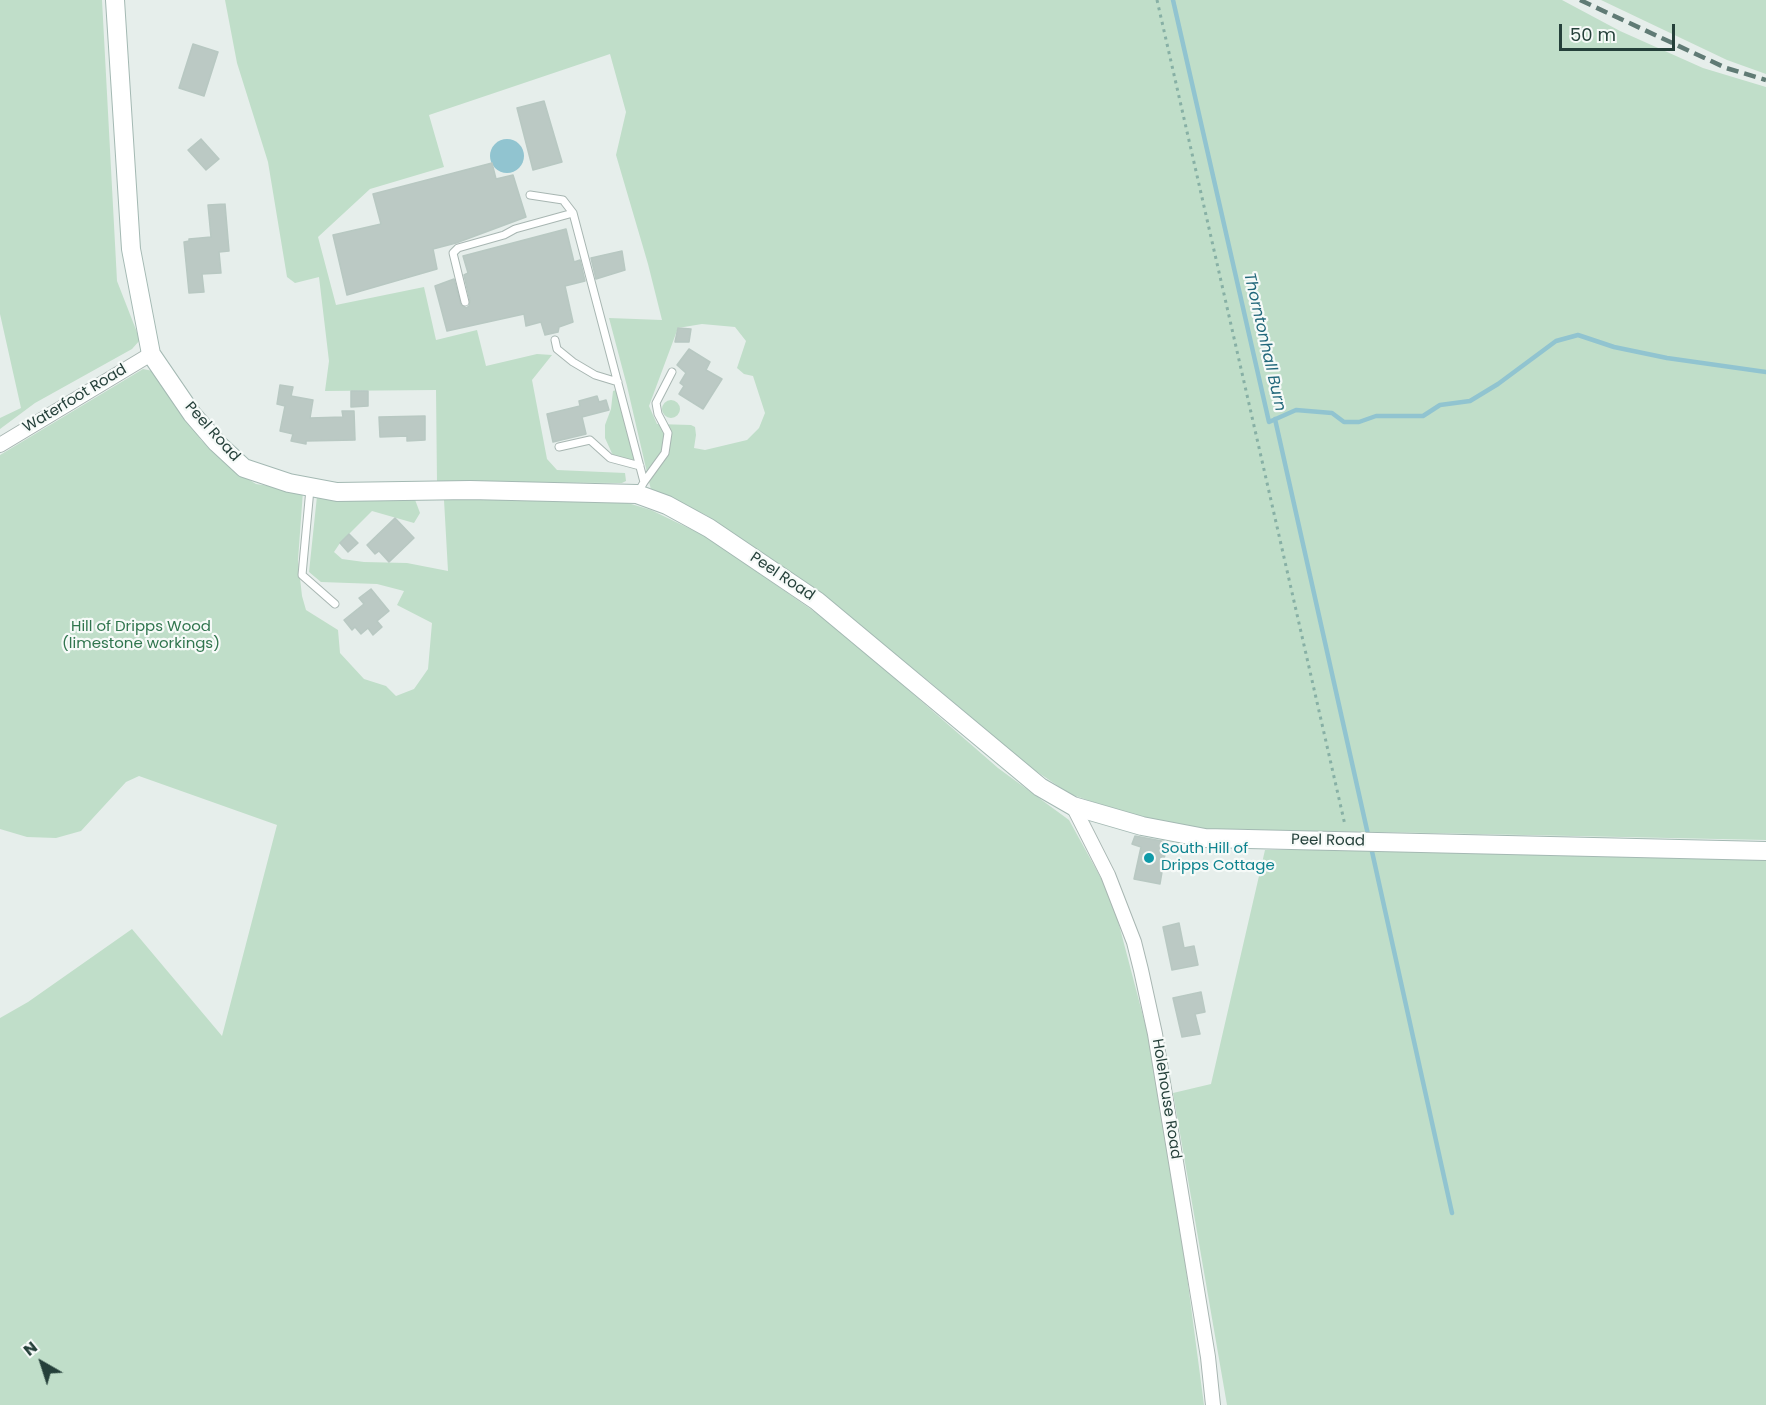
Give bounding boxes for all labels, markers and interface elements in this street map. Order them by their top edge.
scale bar [1562,12,1678,50]
text: 50 m [1570,22,1616,47]
water label: Thorntonhall Burn [1239,271,1289,413]
street label: Waterfoot Road [20,361,130,437]
street label: Peel Road [181,398,243,466]
street label: Peel Road [746,549,818,605]
park label: Hill of Dripps Wood (limestone workings) [62,618,220,653]
street label: Peel Road [1291,831,1365,851]
place label: South Hill of Dripps Cottage [1161,840,1275,875]
marker: South Hill of Dripps Cottage [1142,851,1156,865]
street label: Holehouse Road [1148,1037,1184,1161]
north arrow [12,1333,72,1393]
text: N [18,1336,42,1361]

